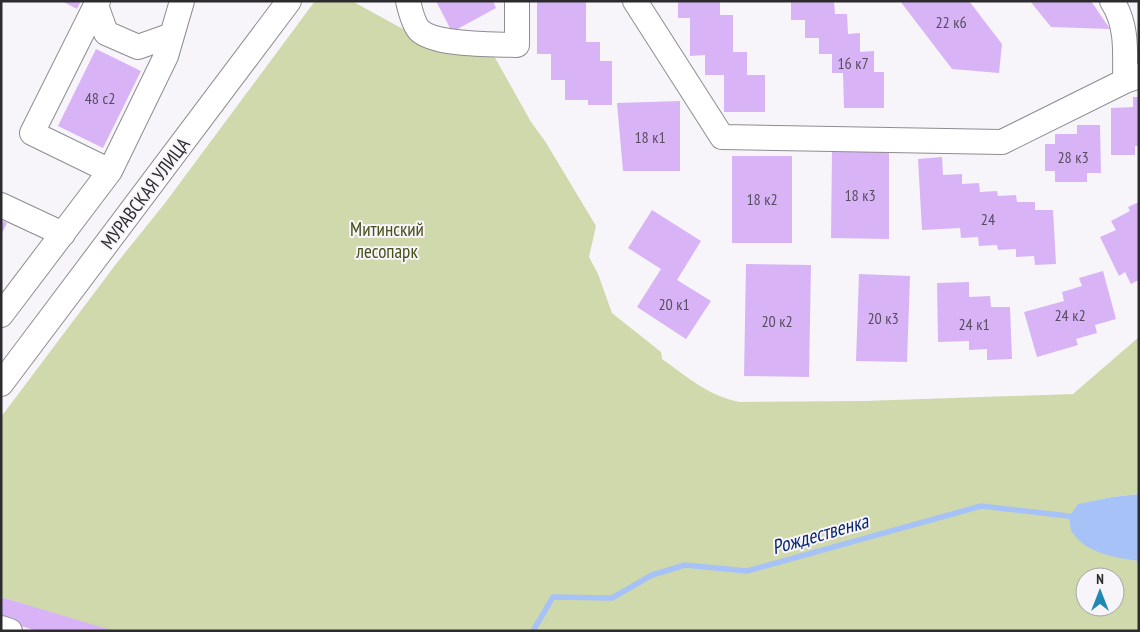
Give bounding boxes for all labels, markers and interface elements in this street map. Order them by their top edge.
house number: 22 к6 [935,12,967,32]
house number: 16 к7 [837,53,869,73]
house number: 48 с2 [85,88,115,108]
house number: 18 к1 [634,127,666,147]
street label: МУРАВСКАЯ УЛИЦА [95,133,195,253]
house number: 28 к3 [1057,147,1089,167]
house number: 18 к3 [844,185,876,205]
house number: 18 к2 [746,189,778,209]
house number: 24 [981,209,995,229]
park label: Митинский лесопарк [350,217,424,263]
house number: 20 к1 [658,294,690,314]
house number: 24 к2 [1054,305,1086,325]
house number: 20 к3 [867,308,899,328]
house number: 20 к2 [761,311,793,331]
house number: 24 к1 [958,314,990,334]
water label: Рождественка [769,508,872,560]
north arrow [1075,567,1125,617]
text: N [1096,570,1104,588]

